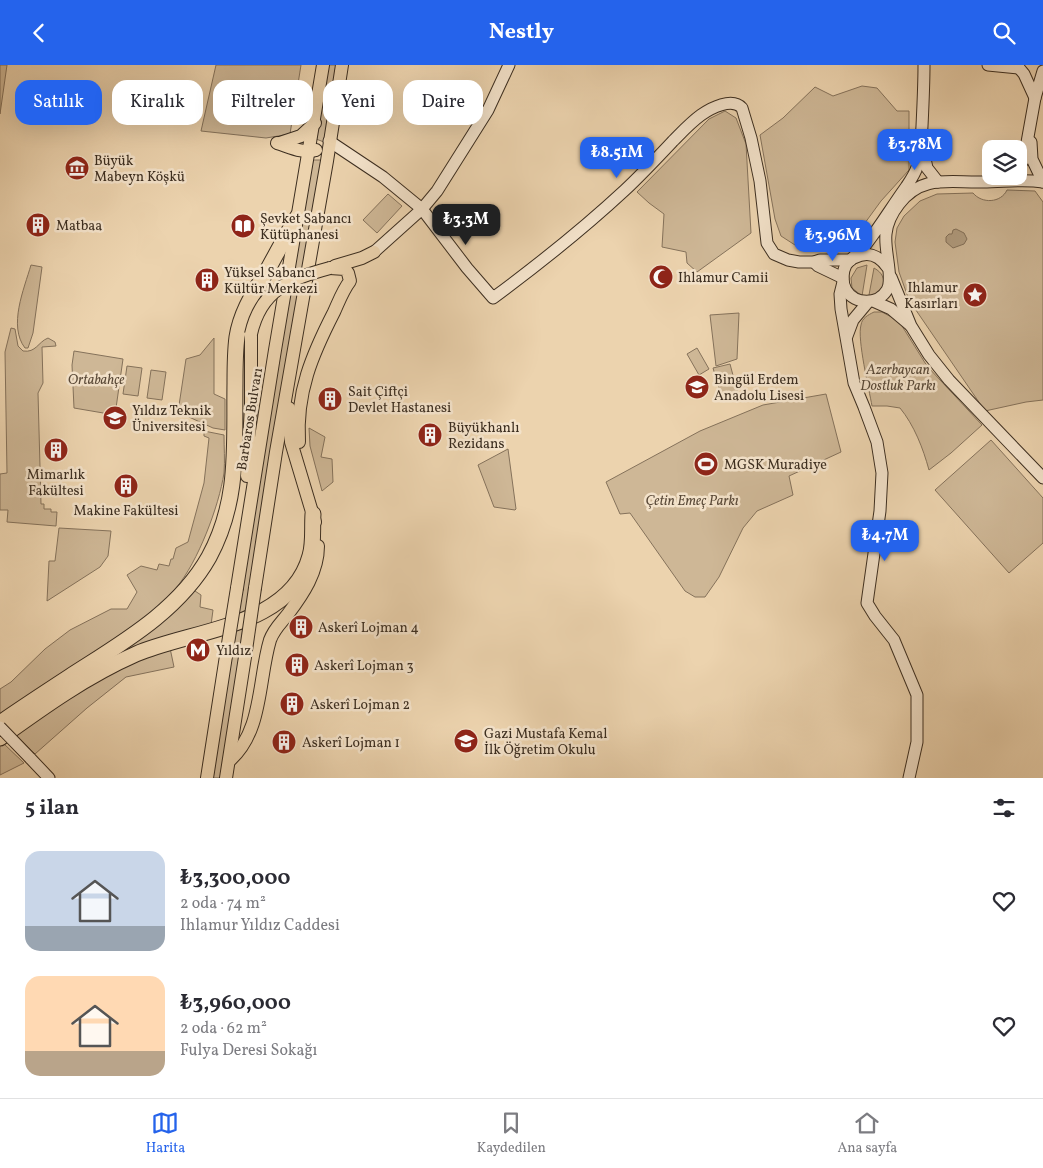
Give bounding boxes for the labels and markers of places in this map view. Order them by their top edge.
pin: ₺3.78M [874,129,956,171]
pin: ₺8.51M [576,137,658,179]
place label: Büyük Mabeyn Köşkü [94,152,185,187]
museum icon: Büyük Mabeyn Köşkü [64,155,90,181]
pin: ₺3.3M [431,203,501,246]
place label: Şevket Sabancı Kütüphanesi [260,210,352,245]
building icon: Matbaa [25,212,51,238]
library icon: Şevket Sabancı Kütüphanesi [230,213,256,239]
place label: Matbaa [56,217,102,236]
pin: ₺3.96M [792,219,874,262]
place label: Yüksel Sabancı Kültür Merkezi [224,264,318,299]
mosque icon: Ihlamur Camii [648,264,674,290]
building icon: Yüksel Sabancı Kültür Merkezi [194,267,220,293]
place label: Ihlamur Camii [678,269,768,288]
place label: Ihlamur Kasırları [904,279,958,314]
place icon: Ihlamur Kasırları [962,282,988,308]
place label: Bingül Erdem Anadolu Lisesi [714,371,804,406]
school or university icon: Bingül Erdem Anadolu Lisesi [684,374,710,400]
place label: Sait Çiftçi Devlet Hastanesi [348,383,451,418]
building icon: Sait Çiftçi Devlet Hastanesi [317,386,343,412]
place label: Yıldız Teknik Üniversitesi [132,402,212,437]
school or university icon: Yıldız Teknik Üniversitesi [102,405,128,431]
place label: Büyükhanlı Rezidans [448,419,519,454]
building icon: Büyükhanlı Rezidans [417,422,443,448]
building icon: Mimarlık Fakültesi [43,437,69,463]
sports icon: MGSK Muradiye [693,451,719,477]
place label: MGSK Muradiye [724,456,827,475]
place label: Mimarlık Fakültesi [27,466,86,501]
building icon: Makine Fakültesi [113,473,139,499]
place label: Makine Fakültesi [73,502,179,521]
pin: ₺4.7M [850,519,920,562]
building icon: Askerî Lojman 4 [288,614,314,640]
place label: Askerî Lojman 4 [318,619,419,638]
metro station icon: Yıldız [185,637,211,663]
place label: Yıldız [216,642,251,661]
building icon: Askerî Lojman 3 [284,652,310,678]
place label: Askerî Lojman 3 [314,657,414,676]
building icon: Askerî Lojman 2 [279,691,305,717]
place label: Askerî Lojman 2 [310,696,410,715]
place label: Gazi Mustafa Kemal İlk Öğretim Okulu [484,725,607,760]
school or university icon: Gazi Mustafa Kemal İlk Öğretim Okulu [453,728,479,754]
building icon: Askerî Lojman 1 [271,729,297,755]
place label: Askerî Lojman 1 [302,734,400,753]

